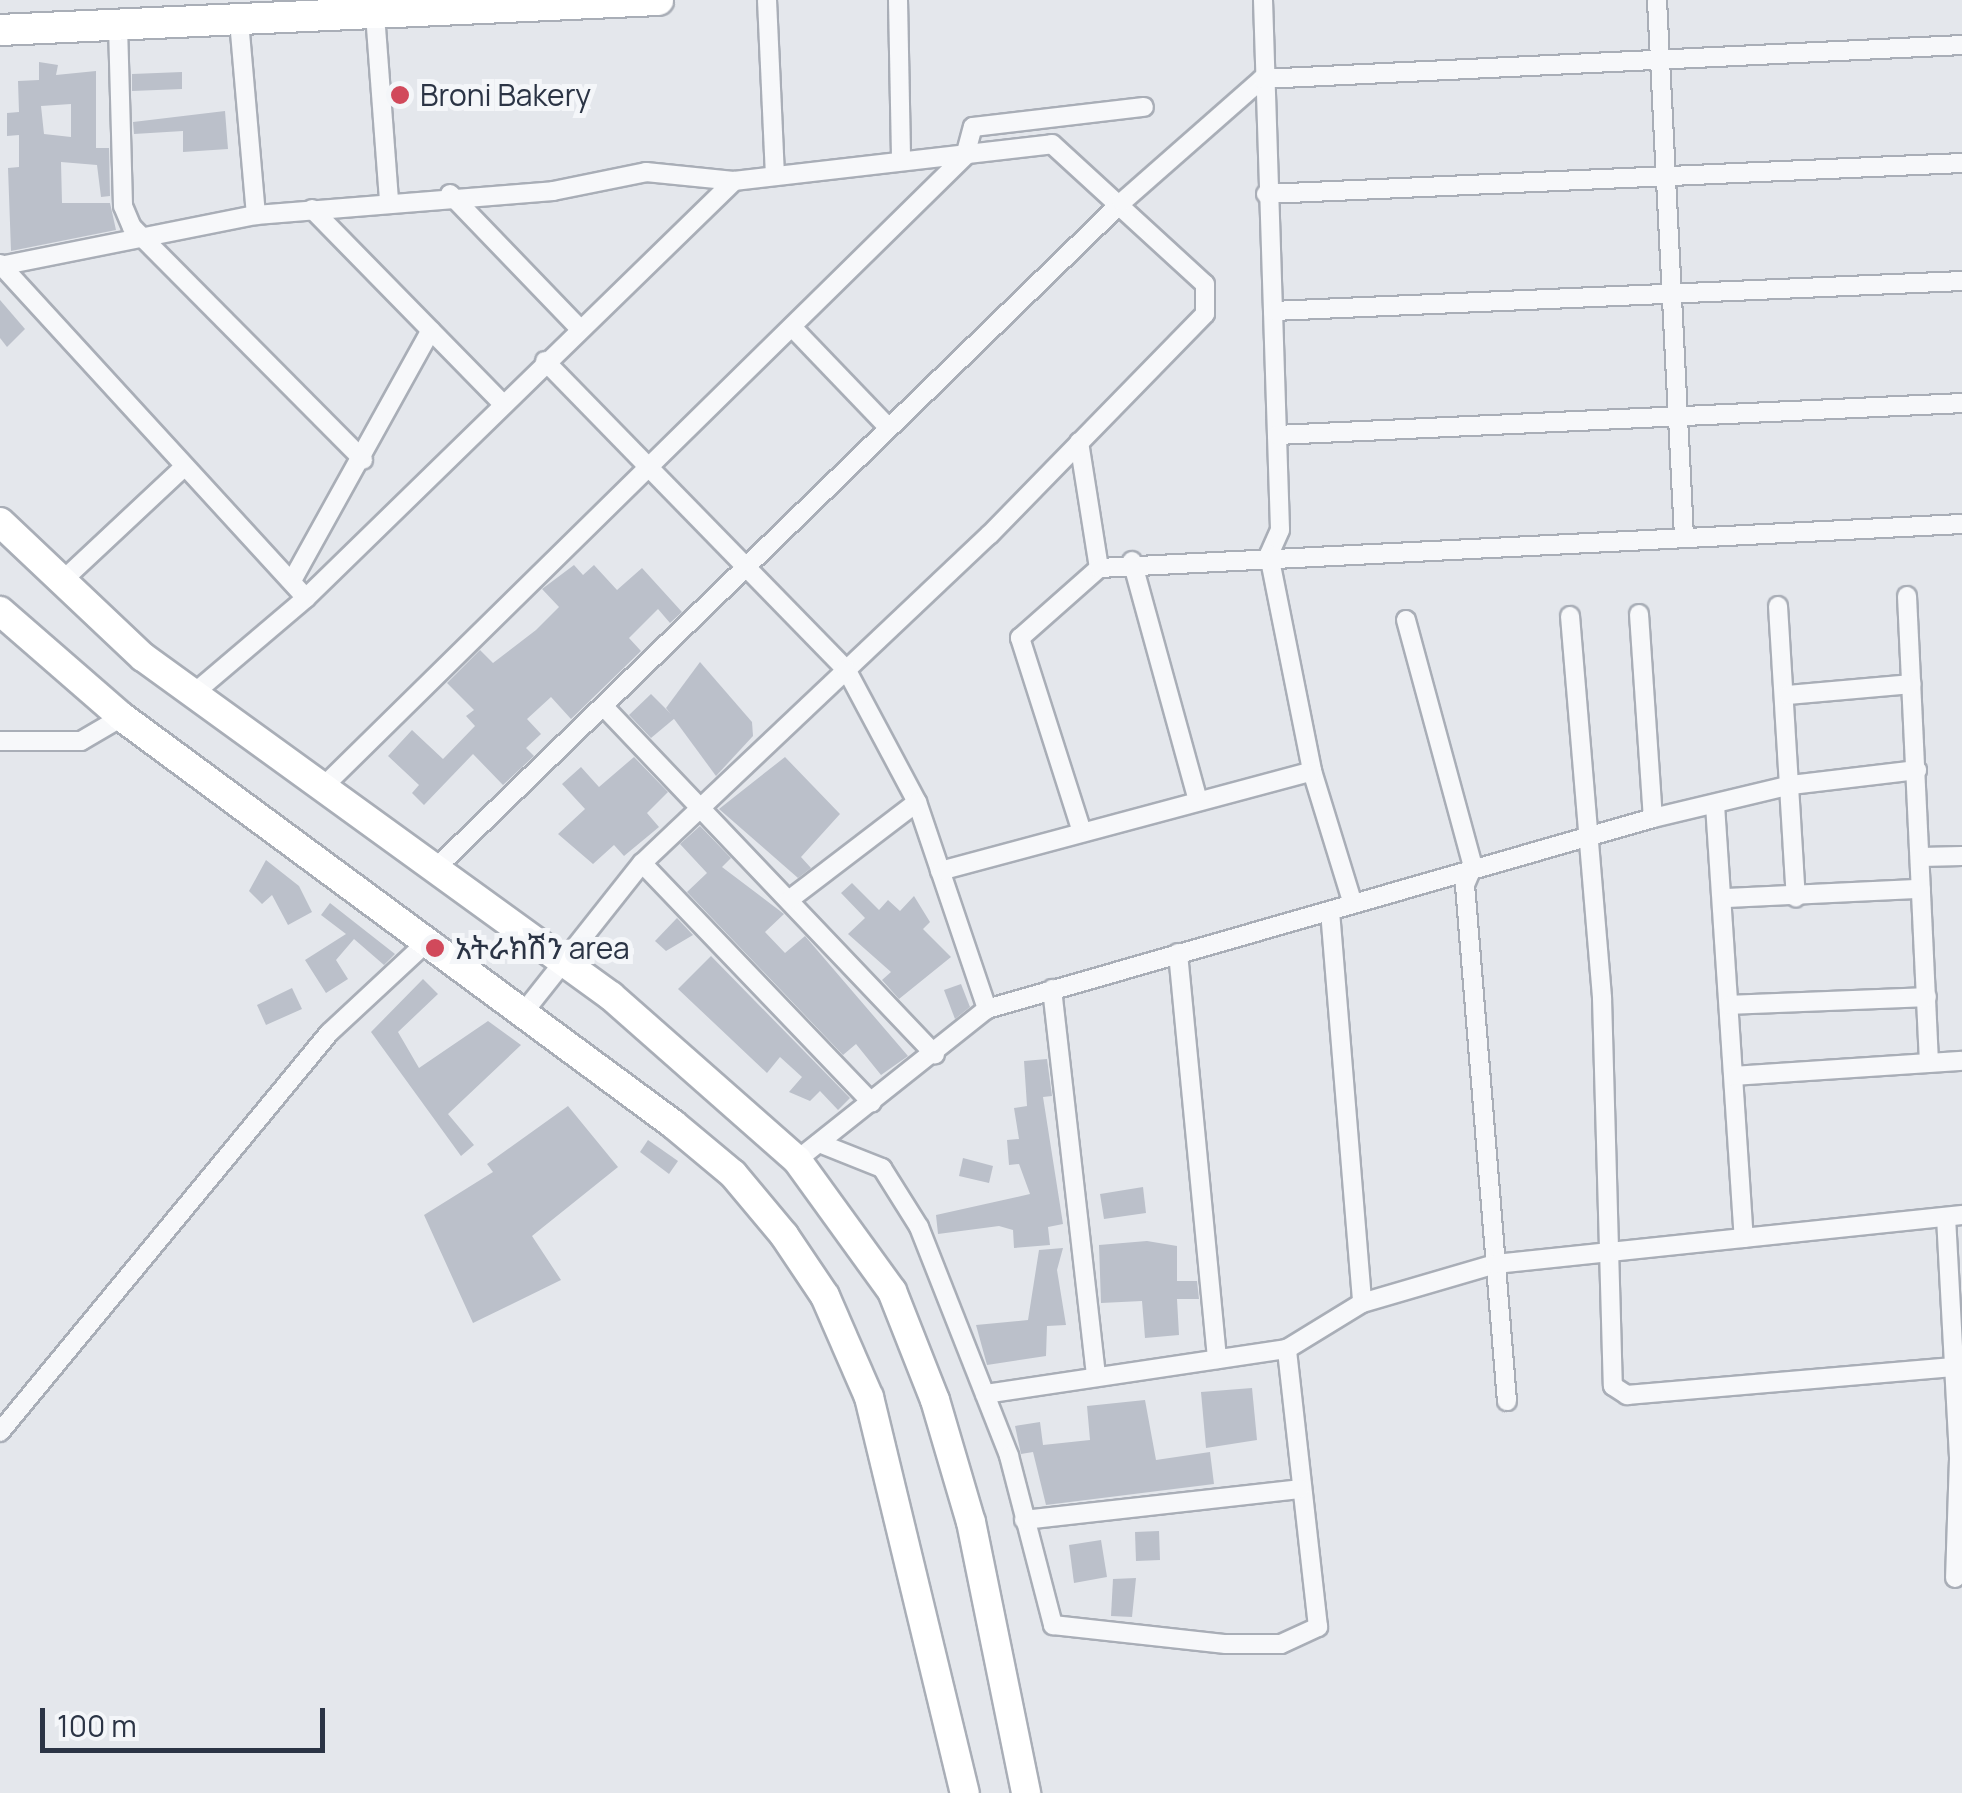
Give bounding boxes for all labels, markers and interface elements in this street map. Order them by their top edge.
place label: Broni Bakery [420,77,591,113]
marker: Broni Bakery [389,84,411,106]
place label: አትራክሽን area [455,930,630,966]
marker: አትራክሽን area [424,937,446,959]
scale bar [45,1688,330,1750]
text: 100 m [57,1705,137,1746]

